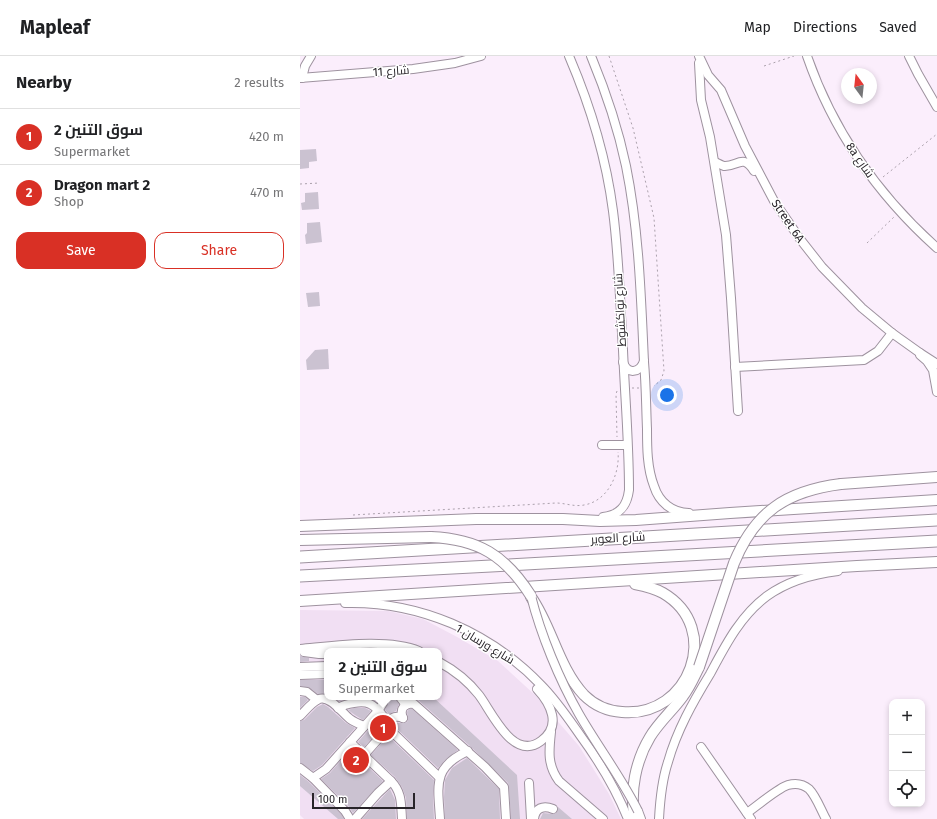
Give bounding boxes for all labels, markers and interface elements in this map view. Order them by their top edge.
text: Mapleaf [20,16,90,39]
text: Map [744,19,771,36]
text: Directions [793,19,857,36]
text: Saved [879,19,917,36]
street label: شارع 11 [372,63,410,80]
north arrow [841,68,877,104]
text: Nearby [16,72,71,93]
text: 2 results [234,75,284,90]
text: سوق التنين 2 [54,121,143,139]
text: 1 [26,129,32,144]
text: 420 m [249,129,284,144]
street label: 8a شارع [842,140,877,181]
text: Supermarket [54,144,130,159]
text: Dragon mart 2 [54,176,150,194]
text: 2 [26,185,32,200]
text: 470 m [250,185,284,200]
text: Shop [54,194,84,209]
street label: Street 6A [768,197,808,245]
button: Save [16,232,146,269]
button: Share [154,232,284,269]
street label: شارع نواكشوط [611,273,630,347]
your location [657,385,677,405]
street label: شارع العوير [590,530,646,547]
street label: شارع ورسان 1 [453,621,517,668]
popup [324,648,442,700]
text: سوق التنين 2 [339,658,427,676]
text: Supermarket [339,681,415,696]
map controls [889,699,925,807]
button: + [889,699,925,735]
pin: 1 [370,713,396,743]
button: − [889,735,925,771]
pin: 2 [343,745,369,775]
button: locate [889,771,925,807]
scale bar [312,791,415,810]
text: 100 m [318,793,347,806]

